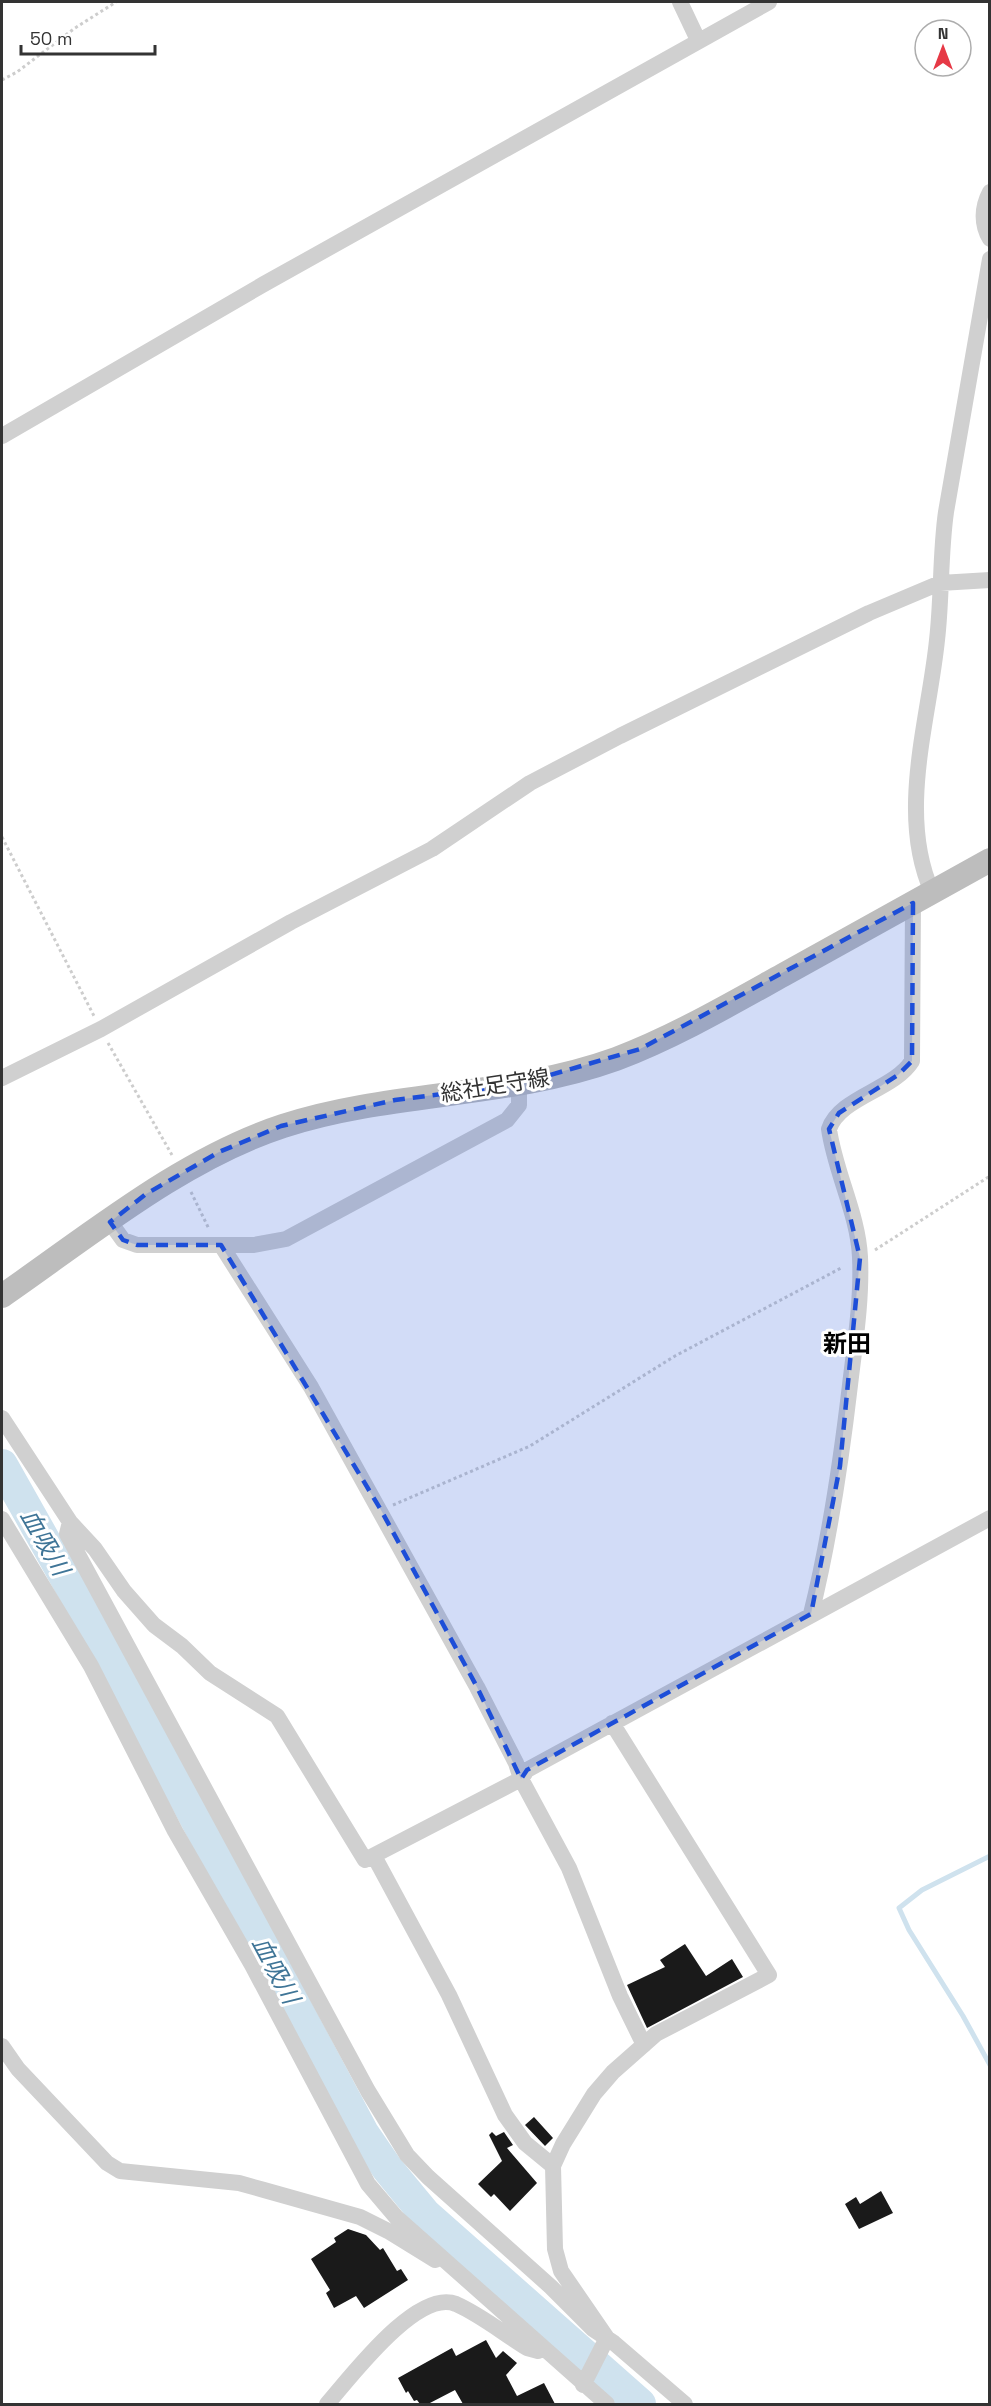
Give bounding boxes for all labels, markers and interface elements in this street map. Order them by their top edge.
scale bar [21,18,154,56]
north arrow [913,18,973,78]
text: N [938,23,948,44]
text: 50 m [30,27,72,50]
street label: 総社足守線 [438,1063,552,1107]
district label: 新田 [823,1328,871,1359]
water label: 血吸川 [14,1503,78,1584]
water label: 血吸川 [245,1931,308,2012]

